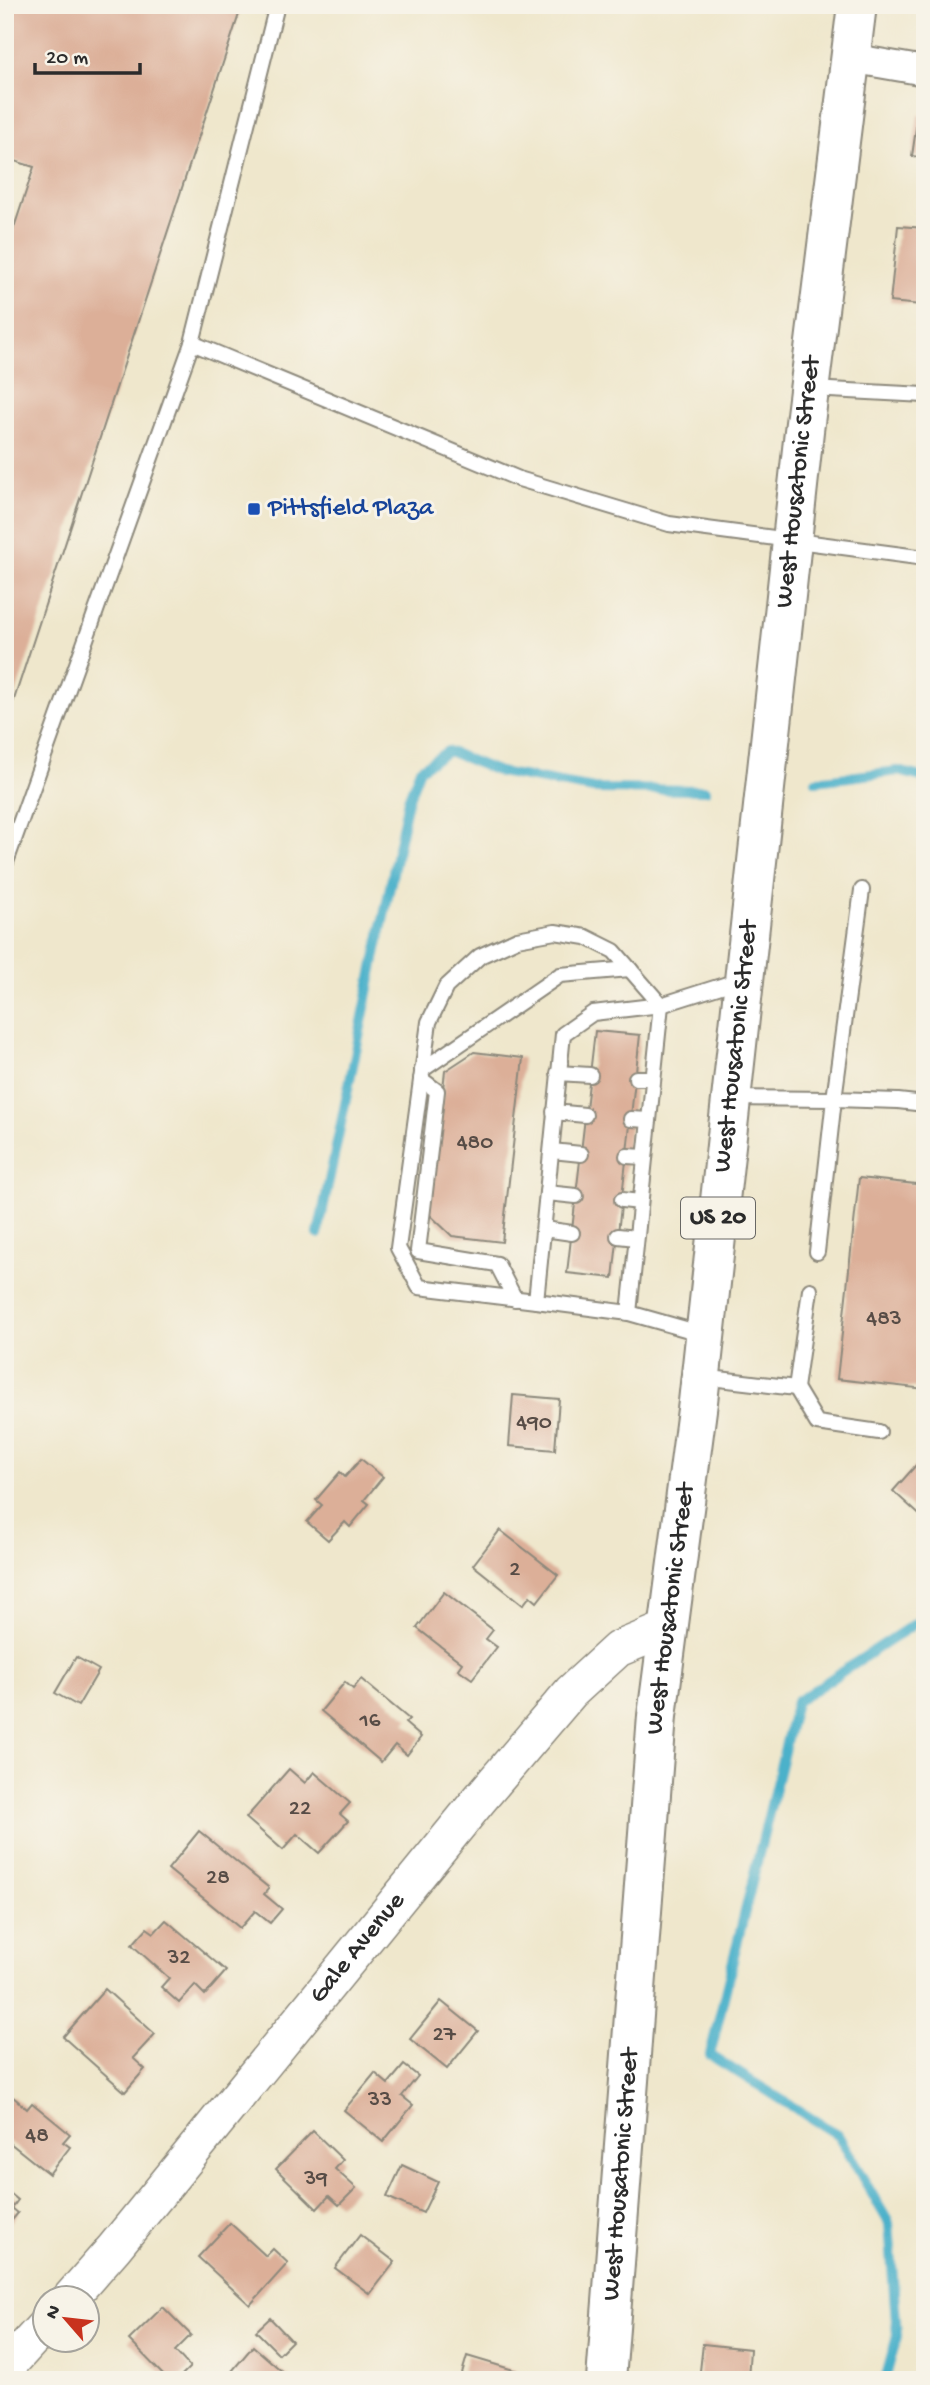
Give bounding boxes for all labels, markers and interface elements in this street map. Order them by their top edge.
scale bar [35,32,140,76]
text: 20 m [46,47,88,72]
street label: West Housatonic Street [769,352,829,610]
place label: Pittsfield Plaza [267,494,435,525]
marker: Pittsfield Plaza [246,501,262,517]
street label: West Housatonic Street [708,917,766,1174]
house number: 480 [457,1130,493,1157]
road number: US 20 [681,1198,755,1238]
house number: 483 [866,1306,902,1333]
house number: 490 [516,1410,552,1437]
street label: West Housatonic Street [640,1479,703,1736]
house number: 2 [509,1557,521,1584]
house number: 16 [359,1708,381,1735]
house number: 22 [289,1796,311,1823]
house number: 28 [206,1865,230,1892]
street label: Gale Avenue [304,1886,413,2010]
house number: 32 [166,1945,191,1972]
house number: 27 [432,2022,457,2049]
street label: West Housatonic Street [597,2045,647,2302]
house number: 33 [367,2087,392,2114]
house number: 48 [25,2123,49,2150]
house number: 39 [303,2166,328,2193]
north arrow [32,2284,102,2354]
text: N [41,2302,67,2324]

